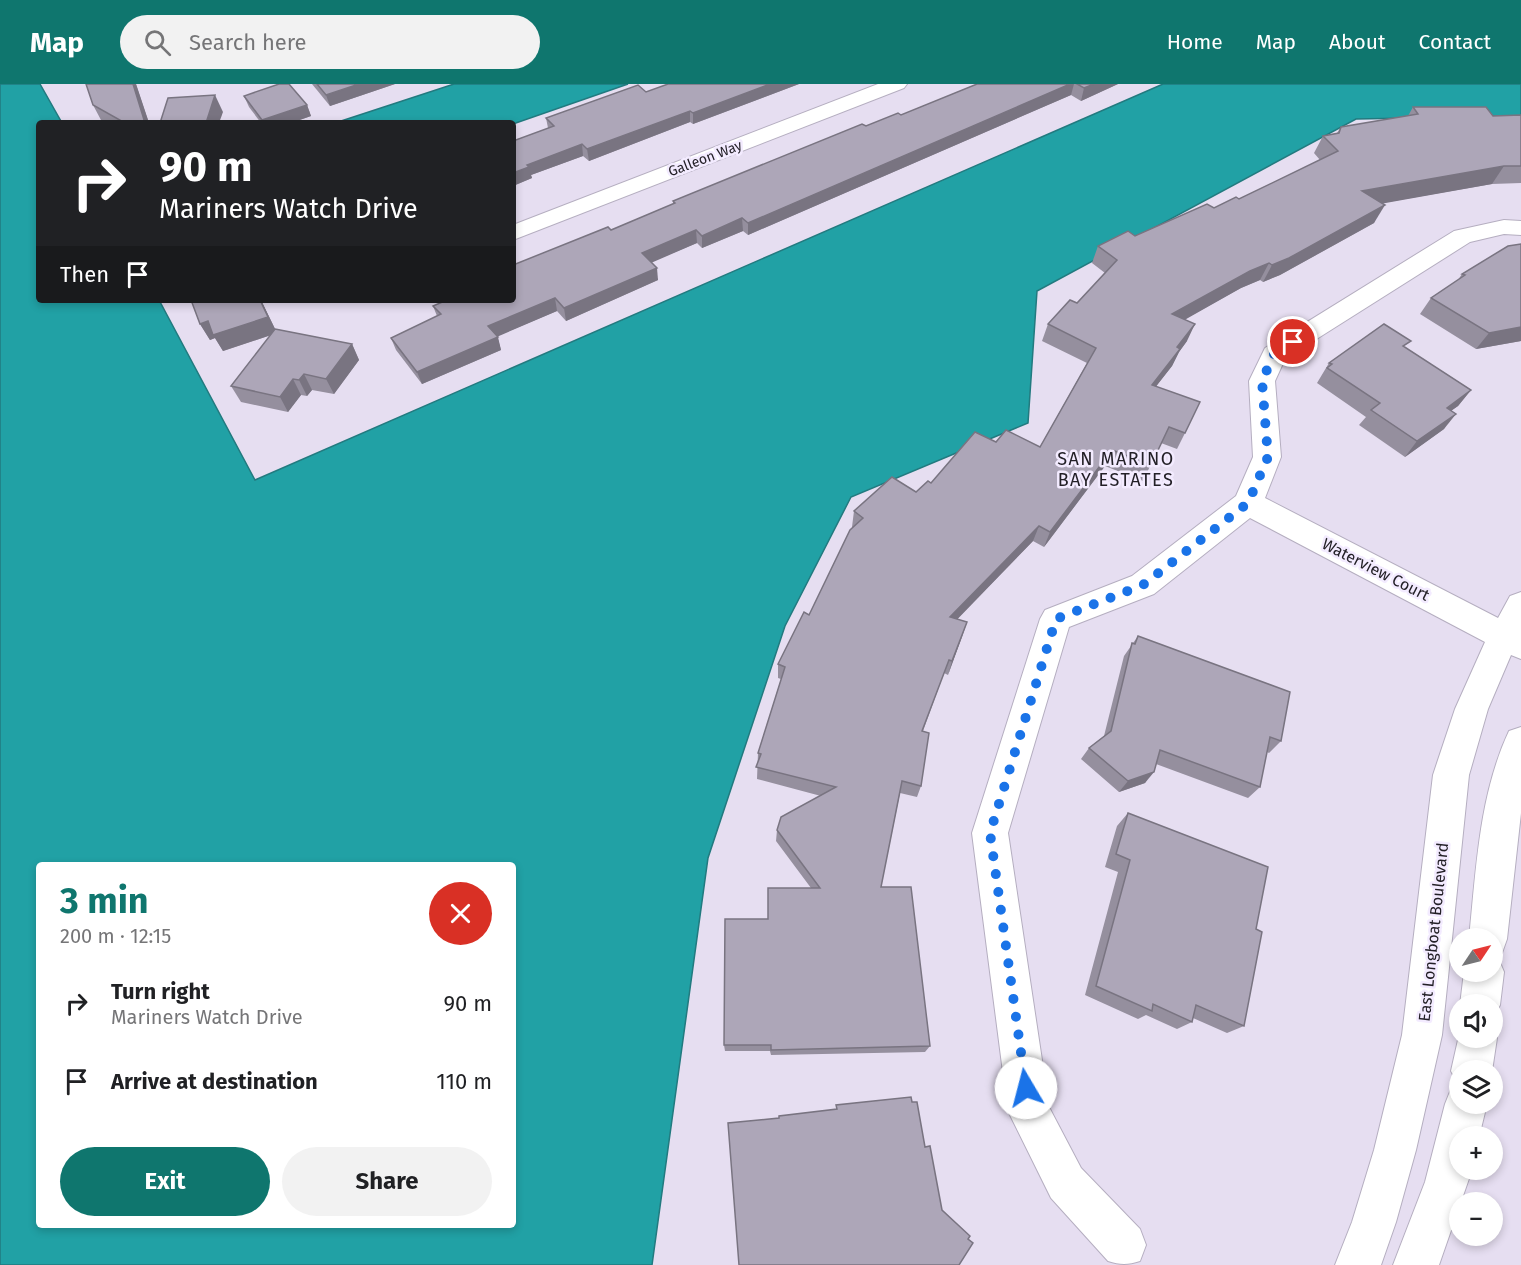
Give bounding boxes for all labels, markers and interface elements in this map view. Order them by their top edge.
search box [120,15,540,69]
text: Map [30,26,84,59]
icon: search [141,26,174,59]
text: Search here [189,29,307,56]
text: Home [1167,29,1223,55]
text: Map [1256,29,1296,55]
text: About [1329,29,1386,55]
text: Contact [1419,29,1491,55]
street label: Galleon Way [666,137,745,180]
text: 90 m [159,142,253,192]
icon: right [60,144,138,222]
text: Mariners Watch Drive [159,193,418,225]
icon: arrive [121,258,154,291]
text: Then [60,261,109,288]
pin [1267,316,1318,367]
icon: arrive [1276,325,1309,358]
district label: SAN MARINO BAY ESTATES [1057,448,1175,491]
street label: Waterview Court [1319,534,1433,605]
street label: East Longboat Boulevard [1415,842,1452,1022]
text: 3 min [60,879,149,923]
button: close [429,882,492,945]
text: 200 m · 12:15 [60,924,171,948]
north arrow [1449,928,1503,982]
map controls [1449,928,1503,1246]
text: Turn right [111,978,210,1005]
icon: right [60,987,93,1020]
text: 90 m [443,990,492,1017]
button: sound [1449,994,1503,1048]
text: Mariners Watch Drive [111,1005,303,1029]
position arrow [994,1056,1058,1120]
button: layers [1449,1060,1503,1114]
icon: arrive [60,1065,93,1098]
text: Arrive at destination [111,1068,318,1095]
text: 110 m [436,1068,492,1095]
button: + [1449,1126,1503,1180]
button: Exit [60,1147,270,1216]
button: Share [282,1147,492,1216]
button: − [1449,1192,1503,1246]

